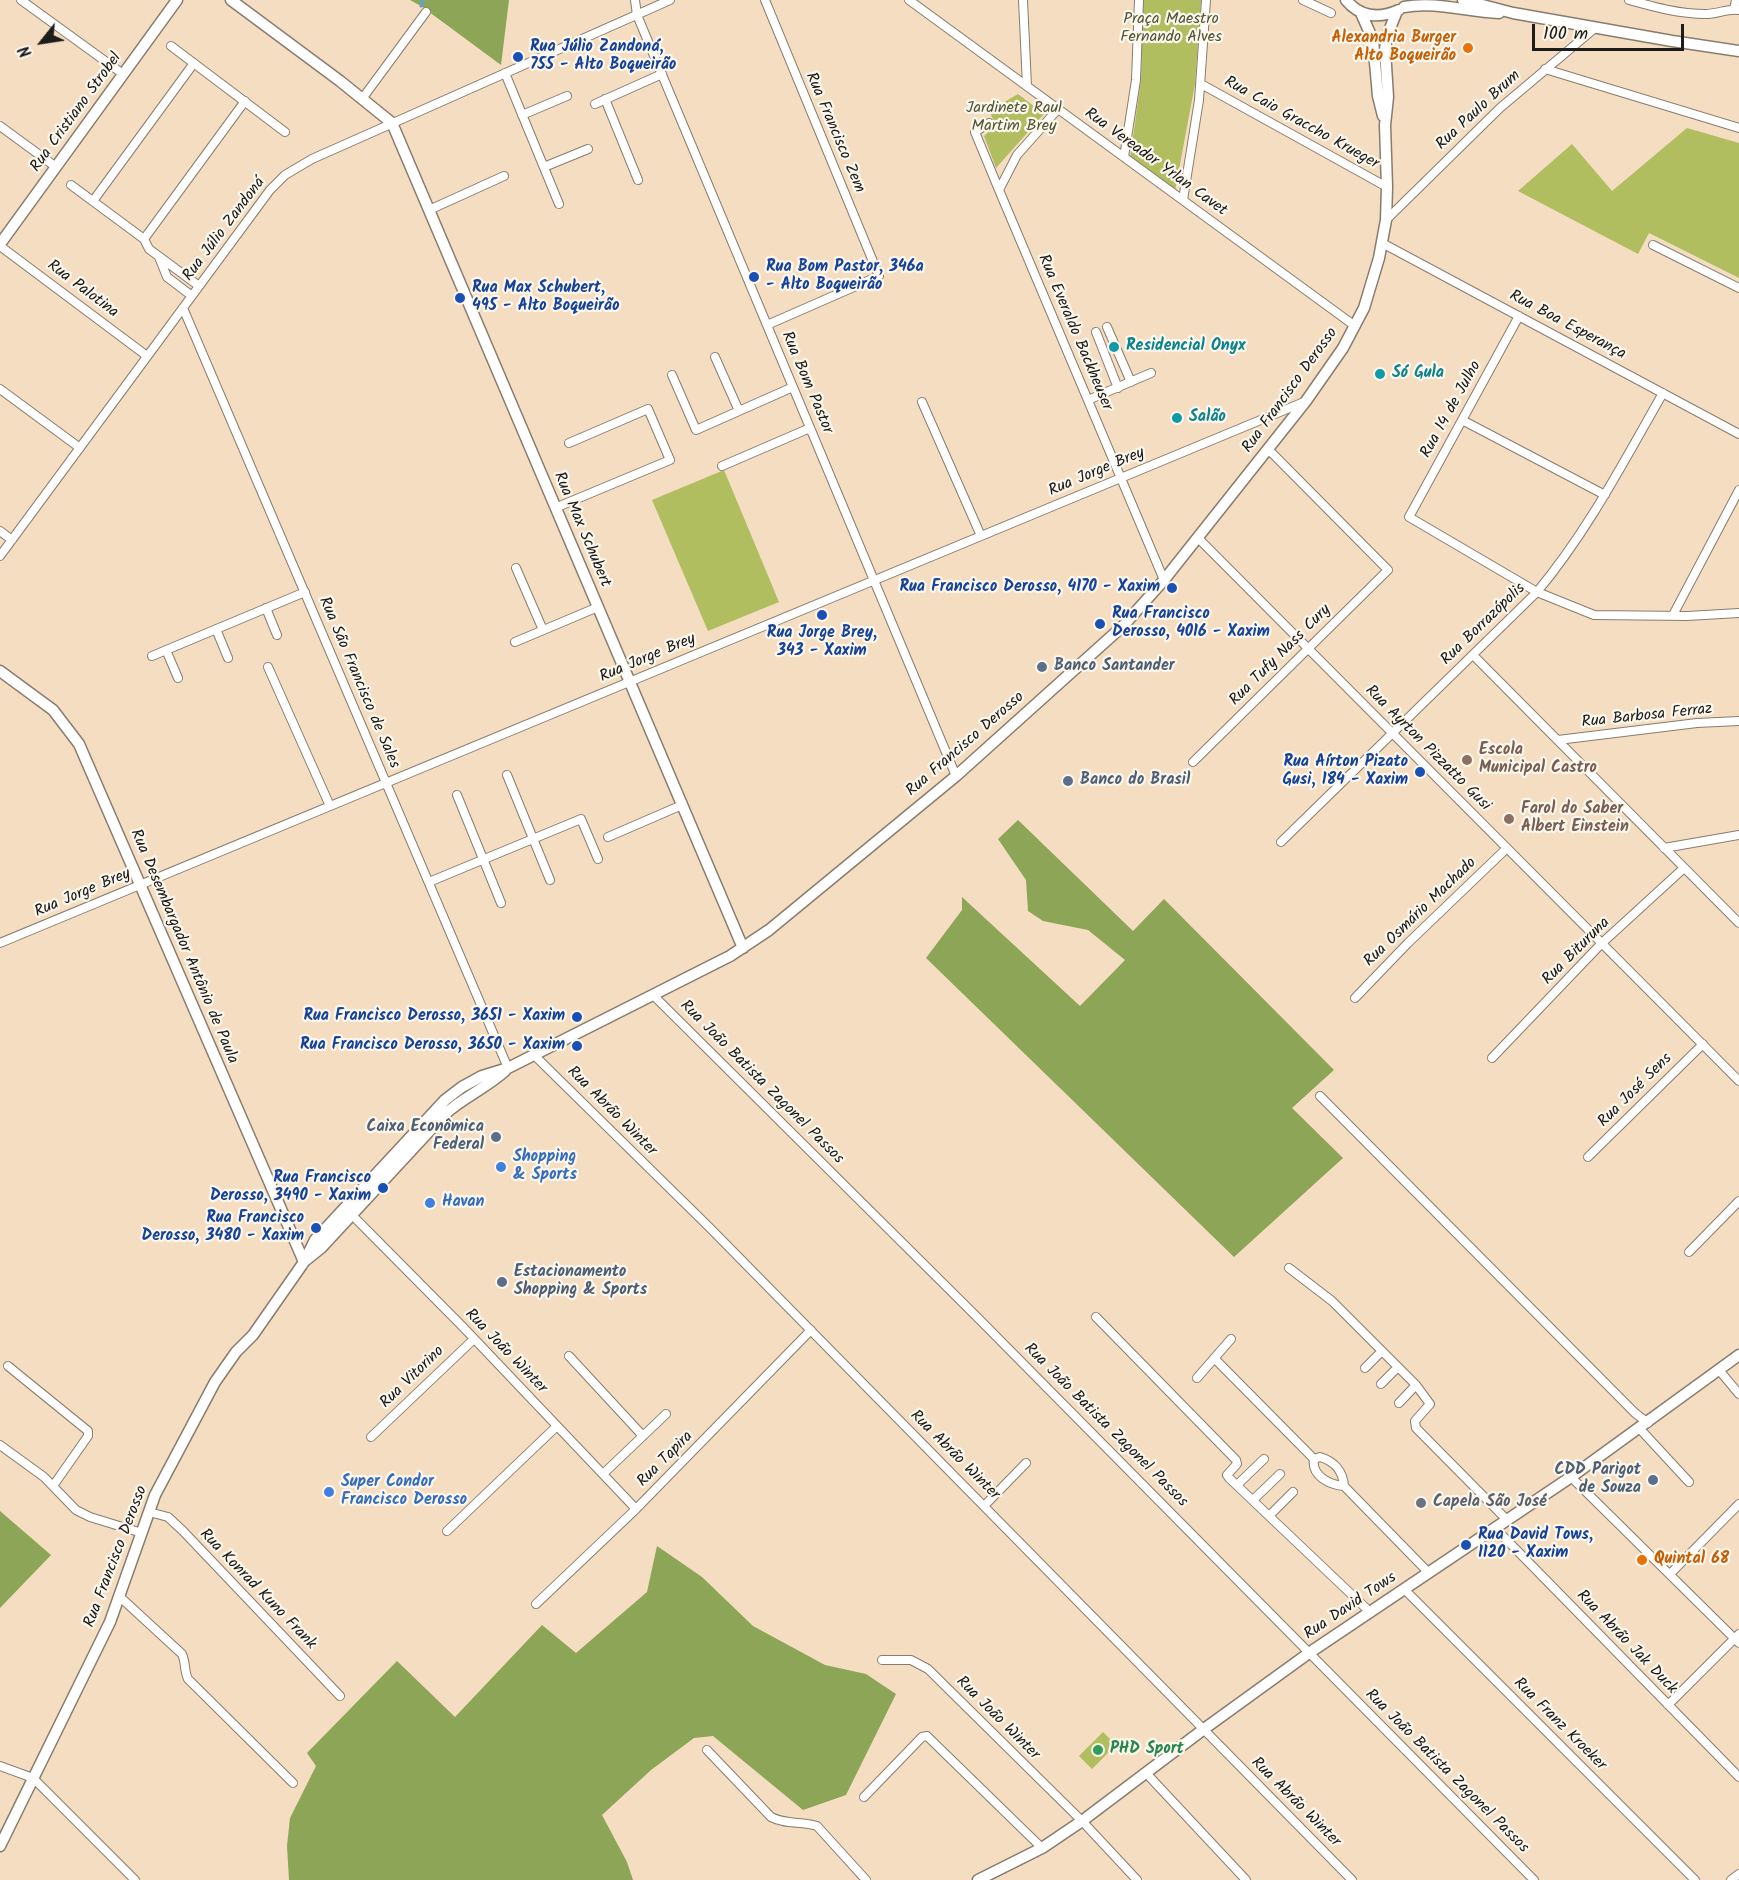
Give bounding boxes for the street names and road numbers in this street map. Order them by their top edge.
street label: Rua Cristiano Strobel [27,50,127,176]
street label: Rua Paulo Brum [1433,67,1525,155]
street label: Rua Francisco Zem [800,70,868,196]
street label: Rua Caio Graccho Krueger [1220,73,1382,175]
street label: Rua Vereador Yrlan Cavet [1080,105,1230,221]
street label: Rua Júlio Zandoná [180,174,270,286]
street label: Rua Everaldo Backheuser [1032,252,1116,414]
street label: Rua Palotina [43,257,121,323]
street label: Rua Boa Esperança [1505,287,1629,365]
street label: Rua Francisco Derosso [1239,325,1343,457]
street label: Rua Bom Pastor [776,329,836,437]
street label: Rua 14 de Julho [1417,358,1487,462]
street label: Rua Jorge Brey [1046,444,1148,502]
street label: Rua Max Schubert [548,469,614,591]
street label: Rua Borrazópolis [1438,580,1530,670]
street label: Rua São Francisco de Sales [313,594,403,772]
street label: Rua Tufy Nass Cury [1226,601,1336,711]
street label: Rua Jorge Brey [597,630,699,688]
street label: Rua Ayrton Pizzatto Gusi [1360,682,1494,816]
street label: Rua Francisco Derosso [903,689,1029,801]
street label: Rua Barbosa Ferraz [1581,701,1713,733]
street label: Rua Desembargador Antônio de Paula [125,827,241,1067]
street label: Rua Osmário Machado [1361,854,1481,972]
street label: Rua Jorge Brey [32,865,134,923]
street label: Rua Bituruna [1539,914,1615,990]
street label: Rua João Batista Zagonel Passos [675,997,847,1169]
street label: Rua José Sens [1595,1050,1677,1132]
street label: Rua Abrão Winter [562,1063,660,1161]
street label: Rua João Winter [460,1306,550,1398]
street label: Rua João Batista Zagonel Passos [1019,1340,1191,1512]
street label: Rua Vitorino [377,1343,449,1413]
street label: Rua Abrão Winter [905,1407,1003,1505]
street label: Rua Tapira [634,1428,698,1492]
street label: Rua Francisco Derosso [81,1483,153,1631]
street label: Rua Konrad Kuno Frank [195,1526,319,1654]
street label: Rua David Tows [1301,1569,1401,1645]
street label: Rua Abrão Jak Duck [1571,1587,1681,1699]
street label: Rua João Winter [951,1673,1043,1765]
street label: Rua Franz Kroeker [1509,1675,1609,1775]
street label: Rua João Batista Zagonel Passos [1360,1686,1532,1858]
street label: Rua Abrão Winter [1246,1754,1344,1852]

